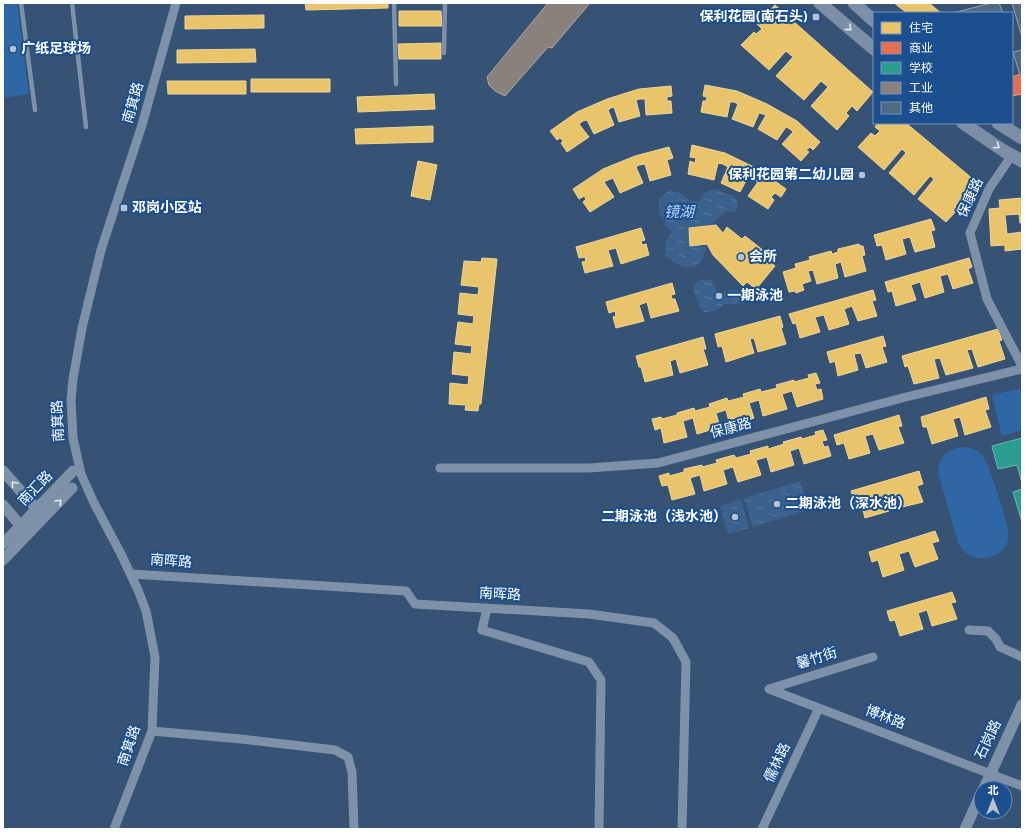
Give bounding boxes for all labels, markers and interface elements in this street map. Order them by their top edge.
place label: 保利花园(南石头) [700,9,808,26]
marker: 保利花园(南石头) [811,12,821,22]
legend [873,12,1013,124]
text: 住宅 [909,21,933,37]
one-way arrow [844,23,852,30]
place label: 广纸足球场 [21,40,91,58]
text: 商业 [909,41,933,57]
marker: 广纸足球场 [8,44,18,54]
text: 学校 [909,61,933,77]
street label: 南箕路 [119,80,148,126]
text: 工业 [909,81,933,97]
text: 其他 [909,101,933,117]
one-way arrow [993,142,1000,149]
place label: 保利花园第二幼儿园 [728,166,854,184]
marker: 保利花园第二幼儿园 [857,170,867,180]
street label: 保康路 [954,175,988,221]
place label: 邓岗小区站 [132,200,202,217]
marker: 邓岗小区站 [119,203,129,213]
water label: 镜湖 [664,204,696,223]
place label: 会所 [749,249,777,266]
marker: 会所 [736,252,746,262]
place label: 一期泳池 [727,288,783,305]
marker: 一期泳池 [714,291,724,301]
street label: 南箕路 [48,400,69,442]
street label: 保康路 [709,415,753,443]
street label: 南汇路 [15,468,57,510]
one-way arrow [12,481,19,488]
place label: 二期泳池（深水池） [785,495,911,513]
one-way arrow [54,499,62,507]
marker: 二期泳池（深水池） [772,499,782,509]
place label: 二期泳池（浅水池） [601,508,727,526]
marker: 二期泳池（浅水池） [730,512,740,522]
street label: 南晖路 [149,552,193,572]
street label: 南晖路 [479,585,521,605]
street label: 馨竹街 [794,645,840,673]
street label: 博林路 [862,702,908,733]
street label: 石岗路 [972,717,1006,763]
street label: 南箕路 [114,723,145,769]
street label: 儒林路 [761,740,795,786]
north arrow [973,780,1013,820]
text: 北 [988,784,999,798]

